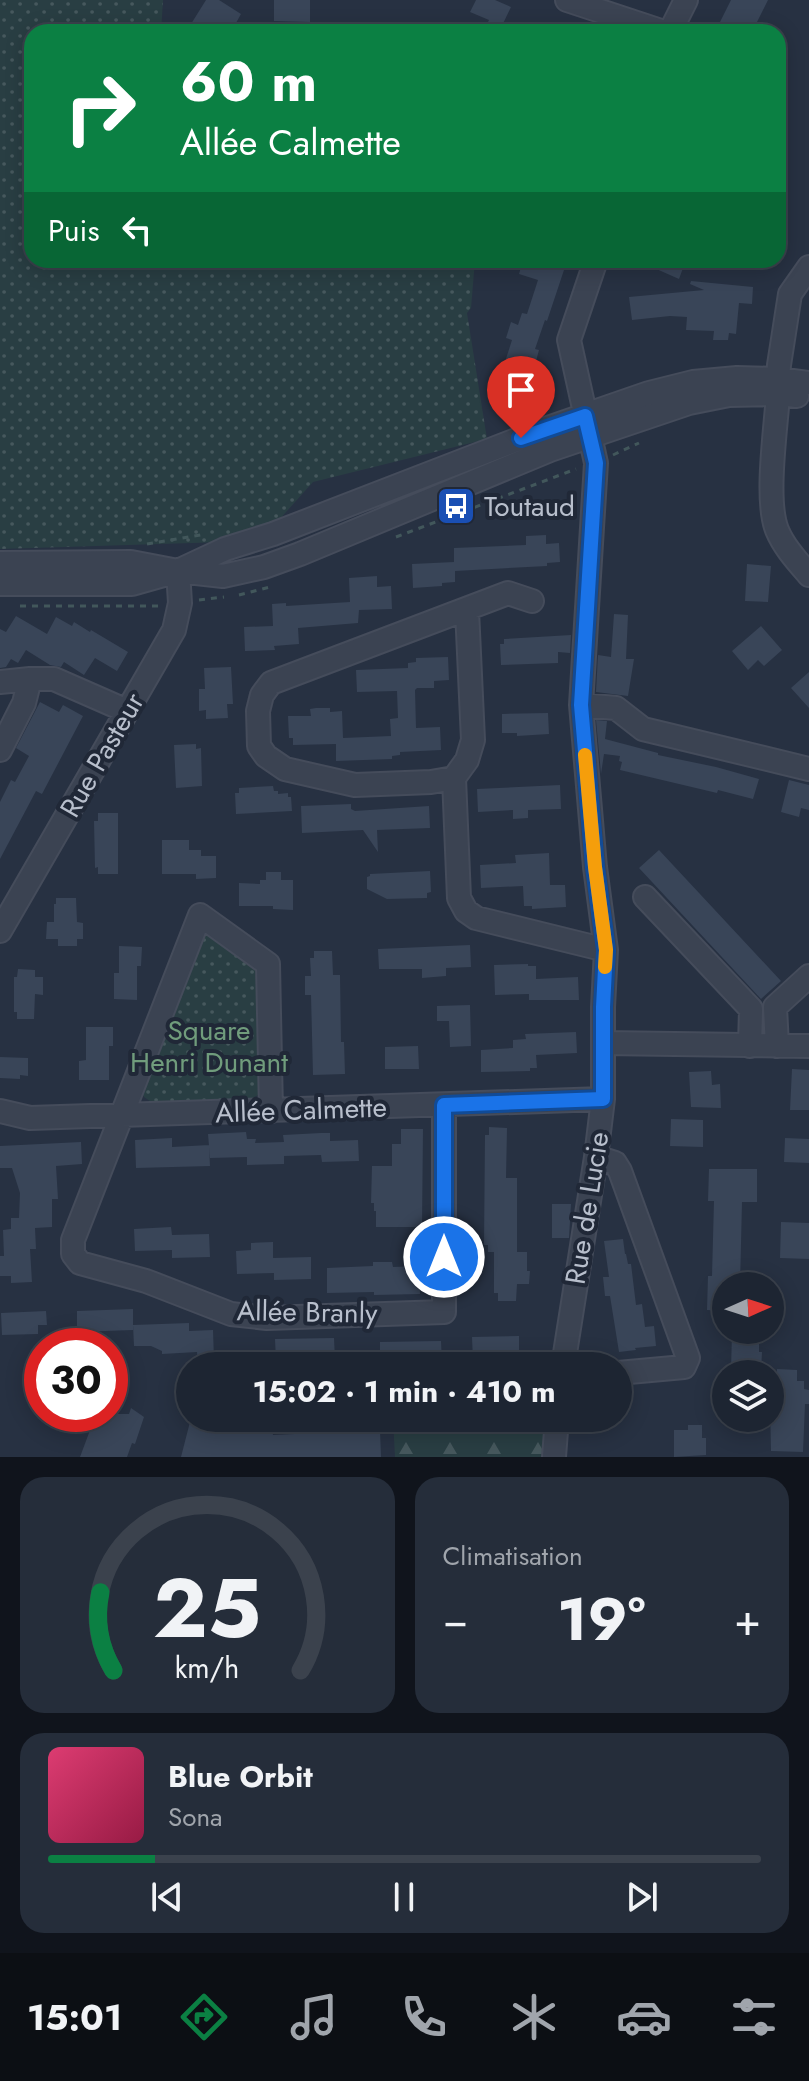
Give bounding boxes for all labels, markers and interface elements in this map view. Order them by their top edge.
text: 60 m [180,41,317,122]
icon: right [48,56,152,160]
text: Allée Calmette [180,116,401,168]
icon: left [115,208,159,252]
text: Puis [48,209,99,252]
pin [487,356,555,438]
icon: arrive [499,368,543,412]
bus stop icon: Toutaud [435,485,477,527]
place label: Toutaud [484,486,575,527]
street label: Rue Pasteur [50,685,154,825]
park label: Square Henri Dunant [130,1010,288,1083]
street label: Allée Calmette [214,1087,388,1133]
street label: Rue de Lucie [555,1129,619,1287]
position arrow [402,1215,486,1299]
north arrow [712,1272,784,1344]
map controls [712,1272,784,1432]
street label: Allée Branly [236,1290,378,1334]
speed limit sign: 30 [24,1328,128,1432]
button: layers [712,1360,784,1432]
text: 15:02 · 1 min · 410 m [252,1370,556,1413]
text: Climatisation [443,1537,583,1575]
text: 25 [153,1548,261,1668]
text: 19° [557,1576,645,1663]
text: − [443,1588,468,1652]
text: + [734,1588,761,1652]
text: km/h [175,1647,240,1689]
text: Blue Orbit [168,1755,313,1798]
text: Sona [168,1798,223,1836]
icon: previous [145,1875,189,1919]
icon: pause [382,1875,426,1919]
icon: next [620,1875,664,1919]
icon: directions [176,1989,232,2045]
icon: music [286,1989,342,2045]
icon: phone [396,1989,452,2045]
icon: climate [506,1989,562,2045]
icon: car [616,1989,672,2045]
icon: filters [726,1989,782,2045]
text: 15:01 [27,1991,122,2043]

